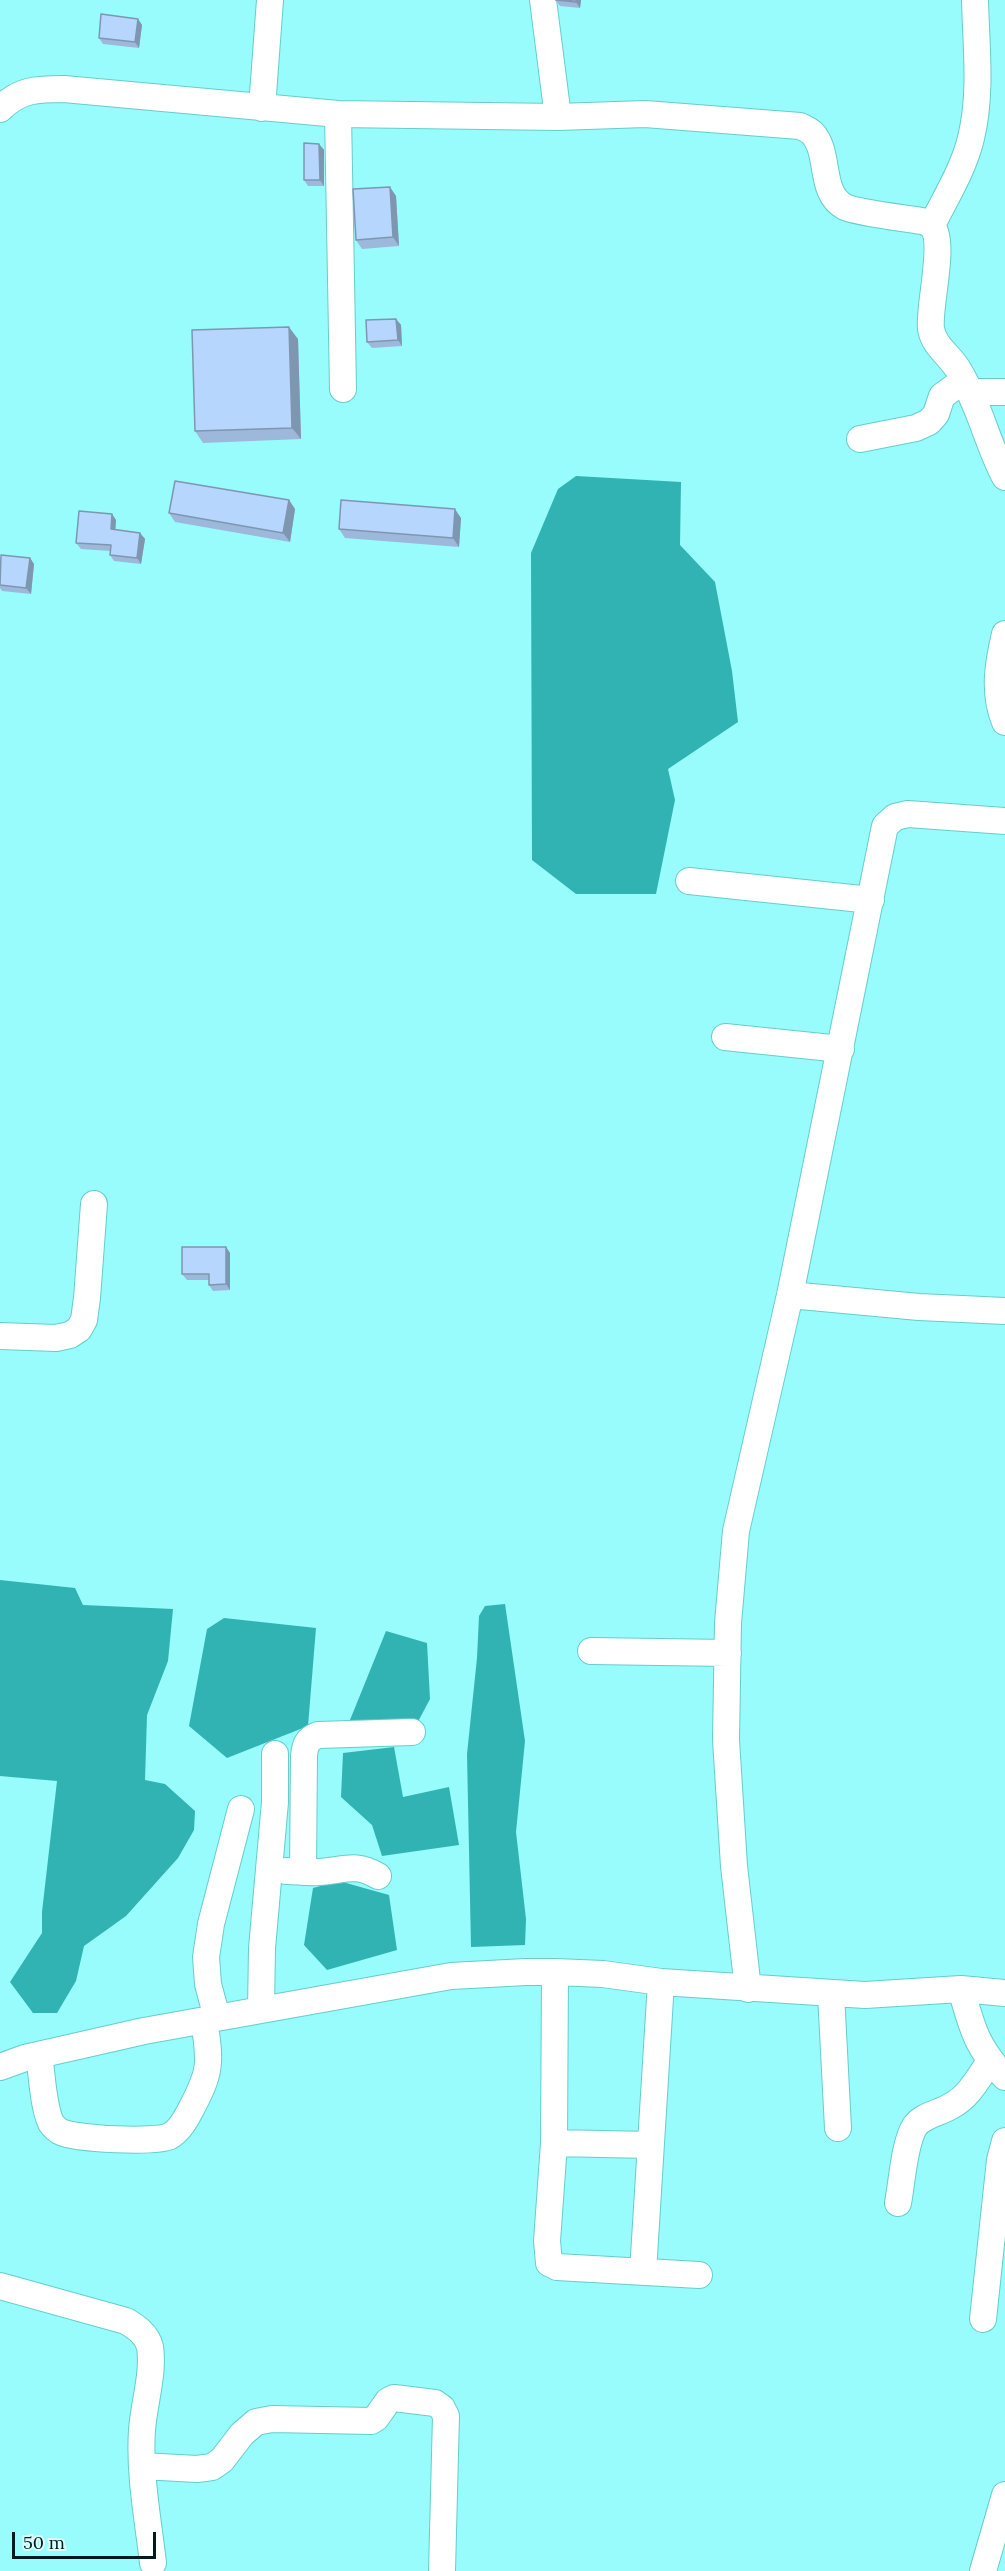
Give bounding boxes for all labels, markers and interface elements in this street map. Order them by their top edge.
scale bar [15,2520,159,2558]
text: 50 m [23,2531,65,2554]

